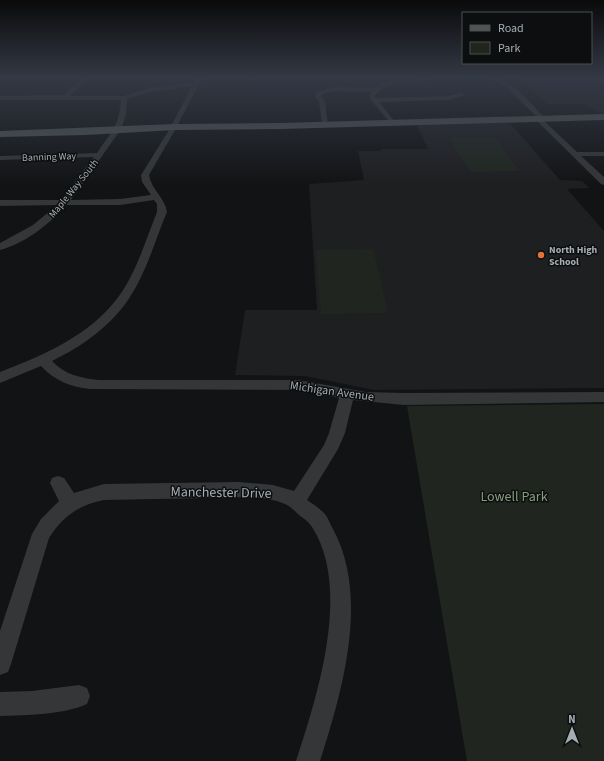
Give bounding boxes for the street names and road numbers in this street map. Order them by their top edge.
street label: Banning Way [22,149,77,165]
street label: Maple Way South [46,156,102,221]
street label: Michigan Avenue [289,377,375,406]
street label: Manchester Drive [170,482,272,504]

